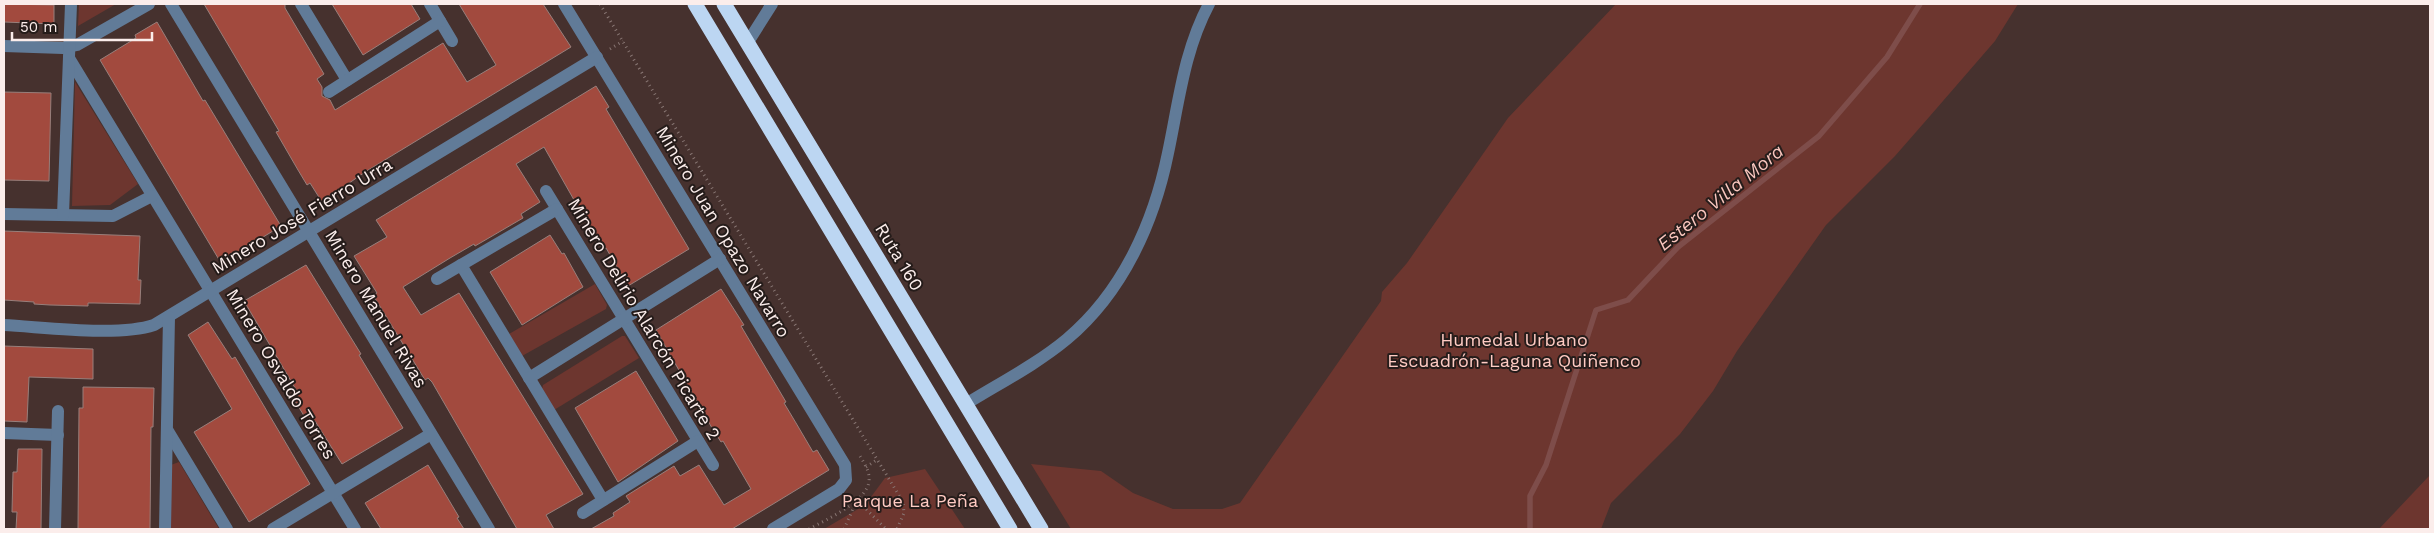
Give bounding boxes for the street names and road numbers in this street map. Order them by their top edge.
street label: Minero Juan Opazo Navarro [652,122,795,341]
street label: Minero José Fierro Urra [208,153,396,278]
street label: Minero Delirio Alarcón Picarte 2 [564,194,725,443]
street label: Ruta 160 [871,219,928,294]
street label: Minero Manuel Rivas [321,226,432,391]
street label: Minero Osvaldo Torres [222,285,341,463]

